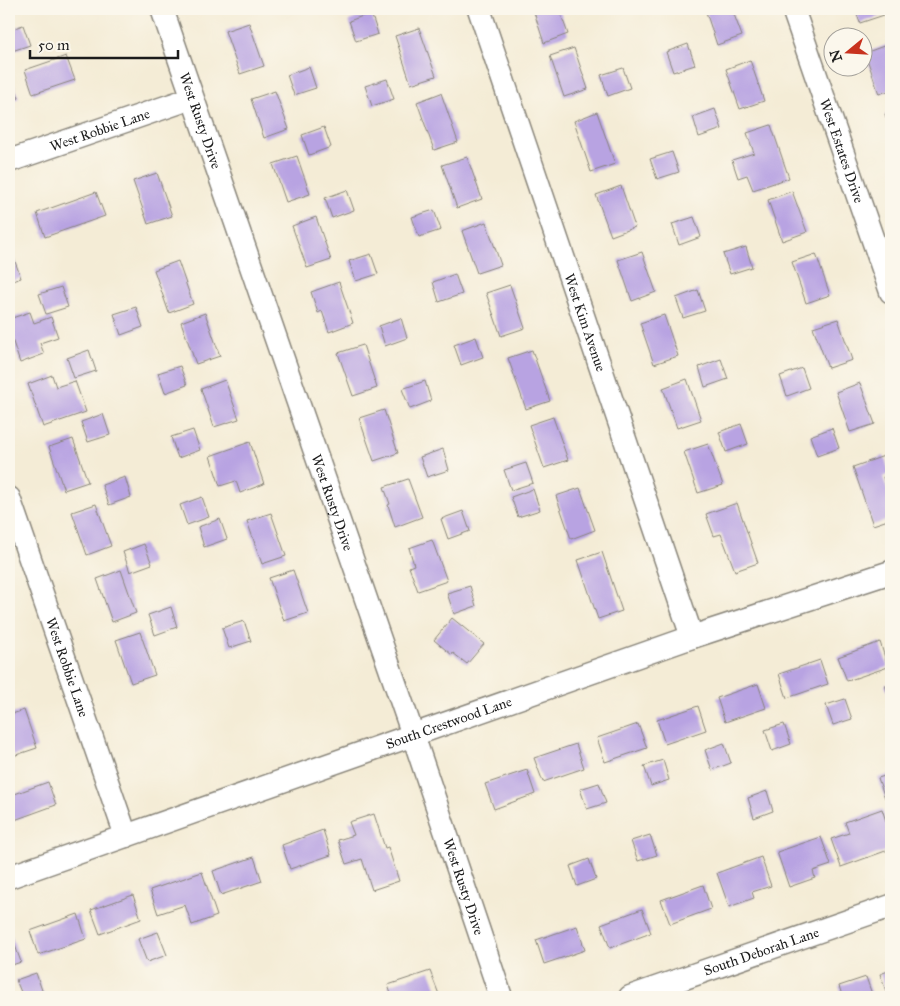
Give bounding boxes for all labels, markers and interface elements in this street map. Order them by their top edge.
scale bar [30,28,178,60]
north arrow [822,28,872,78]
text: 50 m [38,36,70,54]
text: N [826,47,846,64]
street label: West Rusty Drive [176,70,225,171]
street label: West Estates Drive [816,96,868,205]
street label: West Robbie Lane [48,105,152,155]
street label: West Kim Avenue [561,271,610,374]
street label: West Rusty Drive [308,452,357,553]
street label: West Robbie Lane [42,615,93,719]
street label: South Crestwood Lane [383,693,514,752]
street label: West Rusty Drive [440,836,488,937]
street label: South Deborah Lane [701,923,821,979]

